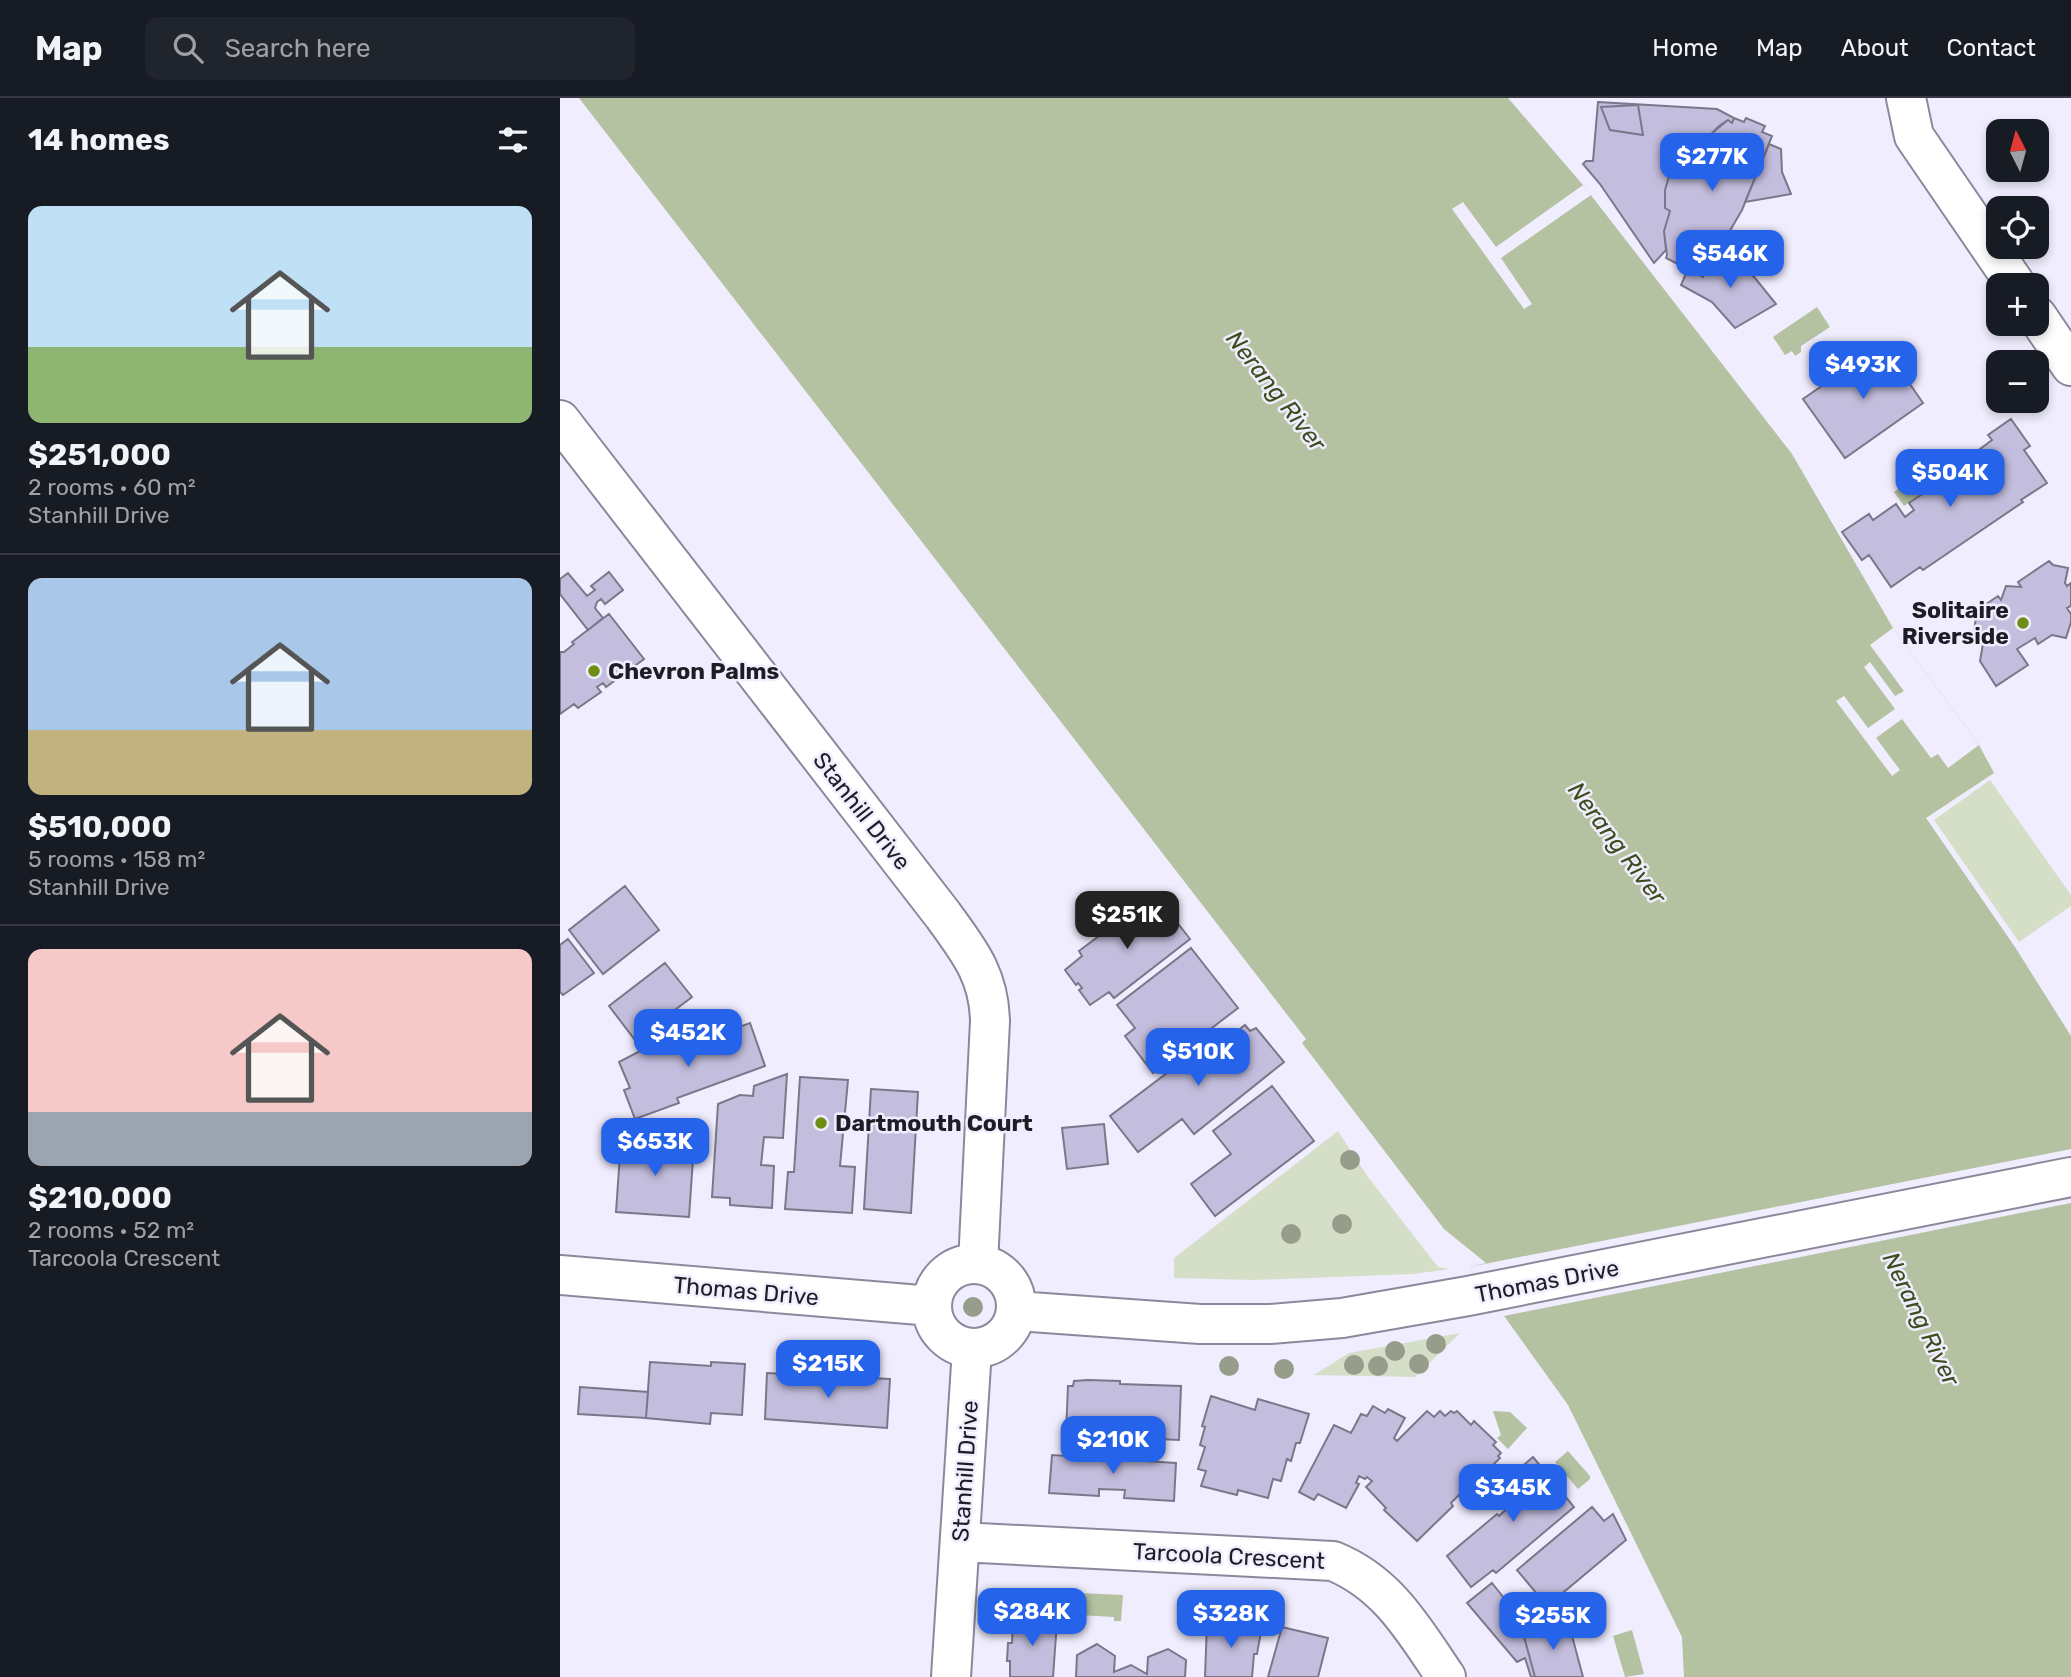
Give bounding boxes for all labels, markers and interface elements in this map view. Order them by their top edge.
search box [145,17,635,80]
text: Map [35,29,103,68]
icon: search [169,29,207,67]
text: Search here [225,33,370,64]
text: Home [1652,34,1718,62]
text: Map [1756,34,1803,62]
text: About [1841,34,1909,62]
text: Contact [1947,34,2036,62]
north arrow [1986,119,2049,182]
map controls [1986,119,2049,413]
icon: filters [494,121,532,159]
text: 14 homes [28,122,170,158]
pin: $277K [1663,134,1761,193]
text: $277K [1676,142,1748,170]
button: locate [1986,196,2049,259]
pin: $546K [1681,230,1779,290]
text: $546K [1692,239,1768,267]
icon: home [217,252,343,378]
button: + [1986,273,2049,336]
water label: Nerang River [1220,325,1332,457]
pin: $493K [1814,342,1912,401]
text: $493K [1825,350,1901,378]
button: − [1986,350,2049,413]
text: $251,000 [28,437,171,473]
pin: $504K [1901,450,1999,509]
text: $504K [1912,458,1988,486]
text: 2 rooms · 60 m² [28,473,196,501]
text: Stanhill Drive [28,501,170,529]
place label: Solitaire Riverside [1902,596,2009,650]
marker: Solitaire Riverside [2015,615,2031,631]
icon: home [217,624,343,750]
place label: Chevron Palms [608,657,780,685]
marker: Chevron Palms [586,663,602,679]
street label: Stanhill Drive [807,747,917,875]
water label: Nerang River [1562,777,1672,910]
text: $510,000 [28,809,172,845]
text: 5 rooms · 158 m² [28,845,205,873]
text: Stanhill Drive [28,873,170,901]
pin: $251K [1078,892,1176,951]
text: $251K [1091,900,1163,928]
icon: home [217,995,343,1121]
pin: $452K [639,1010,737,1069]
text: $452K [650,1018,726,1046]
pin: $510K [1149,1028,1247,1088]
text: $510K [1162,1037,1234,1065]
place label: Dartmouth Court [835,1109,1033,1137]
marker: Dartmouth Court [813,1115,829,1131]
pin: $653K [606,1118,704,1178]
text: $653K [617,1127,693,1155]
text: $210,000 [28,1180,172,1216]
text: 2 rooms · 52 m² [28,1216,194,1244]
text: Tarcoola Crescent [28,1244,220,1272]
water label: Nerang River [1877,1248,1966,1391]
street label: Thomas Drive [1473,1253,1621,1309]
street label: Thomas Drive [672,1271,820,1311]
pin: $215K [779,1340,877,1400]
text: $215K [792,1349,864,1377]
street label: Stanhill Drive [946,1399,984,1543]
pin: $210K [1064,1416,1162,1476]
text: $210K [1077,1425,1149,1453]
pin: $345K [1464,1464,1562,1524]
text: $345K [1475,1473,1551,1501]
street label: Tarcoola Crescent [1132,1537,1326,1575]
pin: $284K [983,1588,1081,1648]
pin: $328K [1182,1590,1280,1650]
pin: $255K [1504,1592,1602,1652]
text: $284K [994,1597,1070,1625]
text: $328K [1193,1599,1269,1627]
text: $255K [1515,1601,1591,1629]

